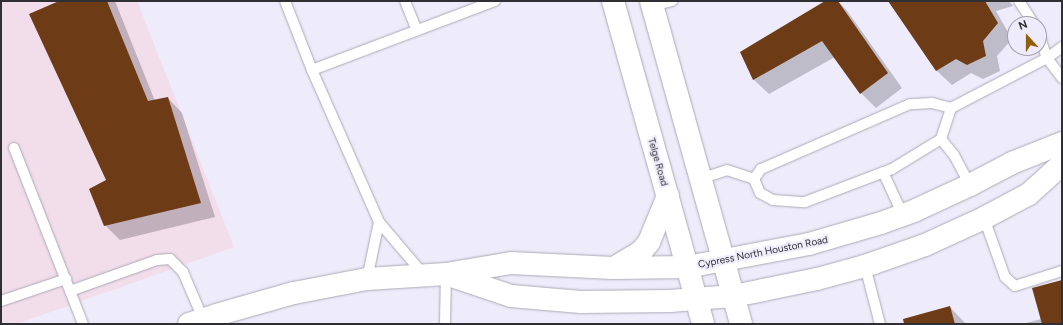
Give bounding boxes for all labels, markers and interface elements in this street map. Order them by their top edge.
north arrow [1007,16,1047,56]
text: N [1017,18,1029,33]
street label: Telge Road [645,137,671,187]
street label: Cypress North Houston Road [697,234,829,270]

